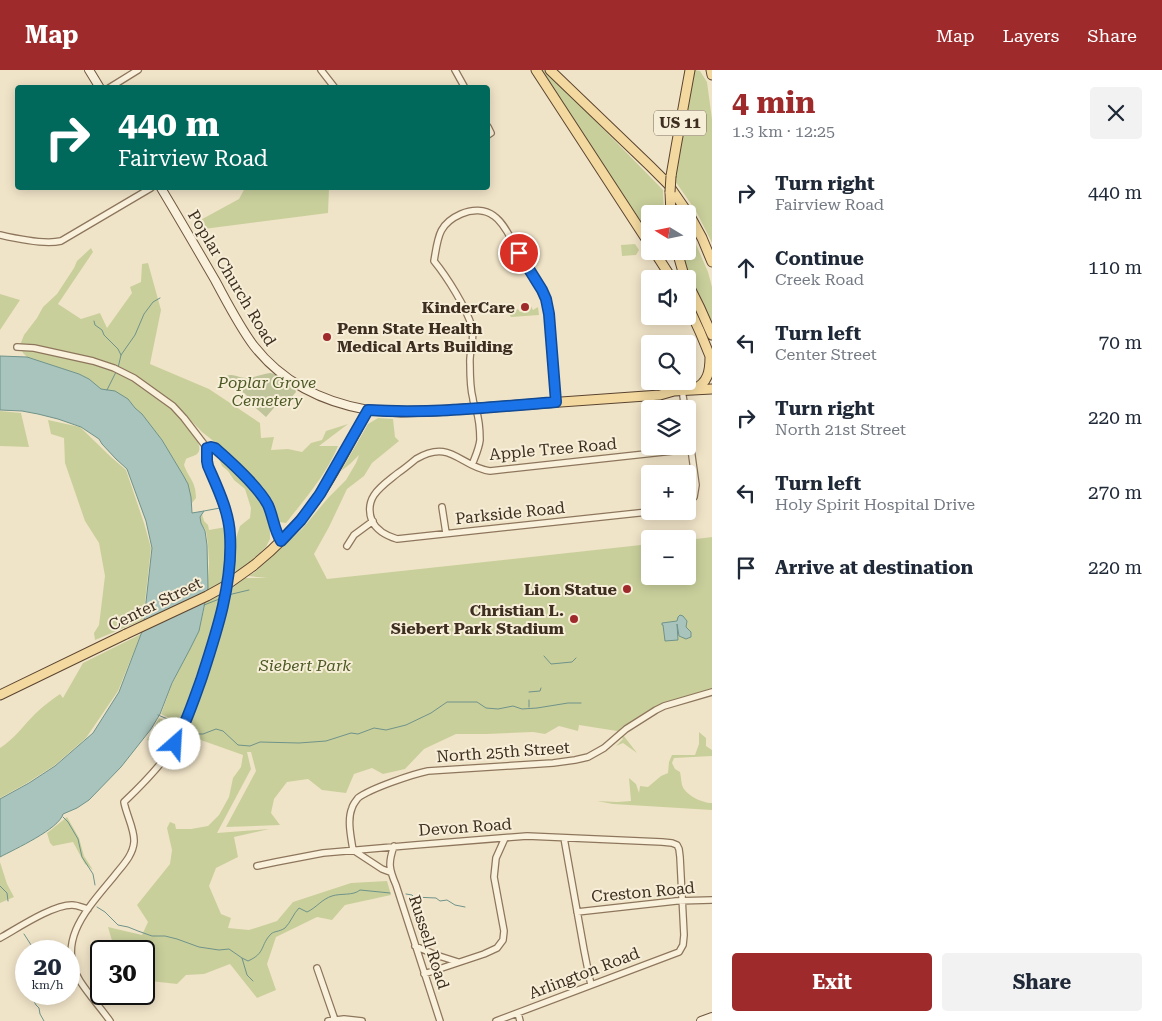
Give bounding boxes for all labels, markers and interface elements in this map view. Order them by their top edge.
text: Map [25,21,79,49]
text: Map [936,25,975,46]
text: Layers [1003,25,1059,46]
text: Share [1087,25,1137,46]
text: 4 min [732,85,815,120]
button: close [1090,87,1142,139]
text: 440 m [118,104,219,145]
icon: right [35,105,100,170]
road number: US 11 [654,110,706,136]
text: 1.3 km · 12:25 [732,122,835,141]
text: Fairview Road [118,146,268,171]
text: Turn right [775,172,875,195]
icon: right [732,179,760,207]
text: 440 m [1088,181,1142,204]
text: Fairview Road [775,195,884,214]
north arrow [641,205,696,260]
map controls [641,205,696,585]
street label: Poplar Church Road [184,207,280,349]
pin [498,232,540,274]
icon: arrive [505,239,533,267]
text: Continue [775,247,864,270]
icon: ahead [732,254,760,282]
text: 110 m [1088,256,1142,279]
button: sound [641,270,696,325]
text: Creek Road [775,270,864,289]
place label: KinderCare [422,298,515,317]
marker: KinderCare [519,301,531,313]
place label: Penn State Health Medical Arts Building [337,319,513,356]
text: Turn left [775,322,861,345]
icon: left [732,329,760,357]
marker: Penn State Health Medical Arts Building [321,331,333,343]
text: 70 m [1099,331,1142,354]
button: search [641,335,696,390]
text: Center Street [775,345,877,364]
park label: Poplar Grove Cemetery [217,373,316,410]
text: Turn right [775,397,875,420]
button: layers [641,400,696,455]
icon: right [732,404,760,432]
text: 220 m [1088,406,1142,429]
text: North 21st Street [775,420,906,439]
street label: Apple Tree Road [489,434,617,464]
button: + [641,465,696,520]
text: Turn left [775,472,861,495]
icon: left [732,479,760,507]
text: 270 m [1088,481,1142,504]
text: Holy Spirit Hospital Drive [775,495,975,514]
street label: Parkside Road [454,498,566,528]
button: − [641,530,696,585]
icon: arrive [732,554,760,582]
text: Arrive at destination [775,556,973,579]
text: 220 m [1088,556,1142,579]
street label: Center Street [105,573,205,635]
place label: Lion Statue [524,580,617,599]
marker: Lion Statue [621,583,633,595]
place label: Christian L. Siebert Park Stadium [391,601,565,638]
marker: Christian L. Siebert Park Stadium [568,613,580,625]
park label: Siebert Park [258,656,351,675]
position arrow [148,717,200,769]
street label: North 25th Street [436,738,570,766]
street label: Devon Road [418,814,512,840]
street label: Creston Road [591,878,695,906]
street label: Russell Road [405,893,453,991]
speed limit sign: 30 [90,940,155,1005]
street label: Arlington Road [526,943,642,1003]
text: 20 [33,952,62,981]
button: Exit [732,953,932,1011]
button: Share [942,953,1142,1011]
text: km/h [31,978,64,992]

